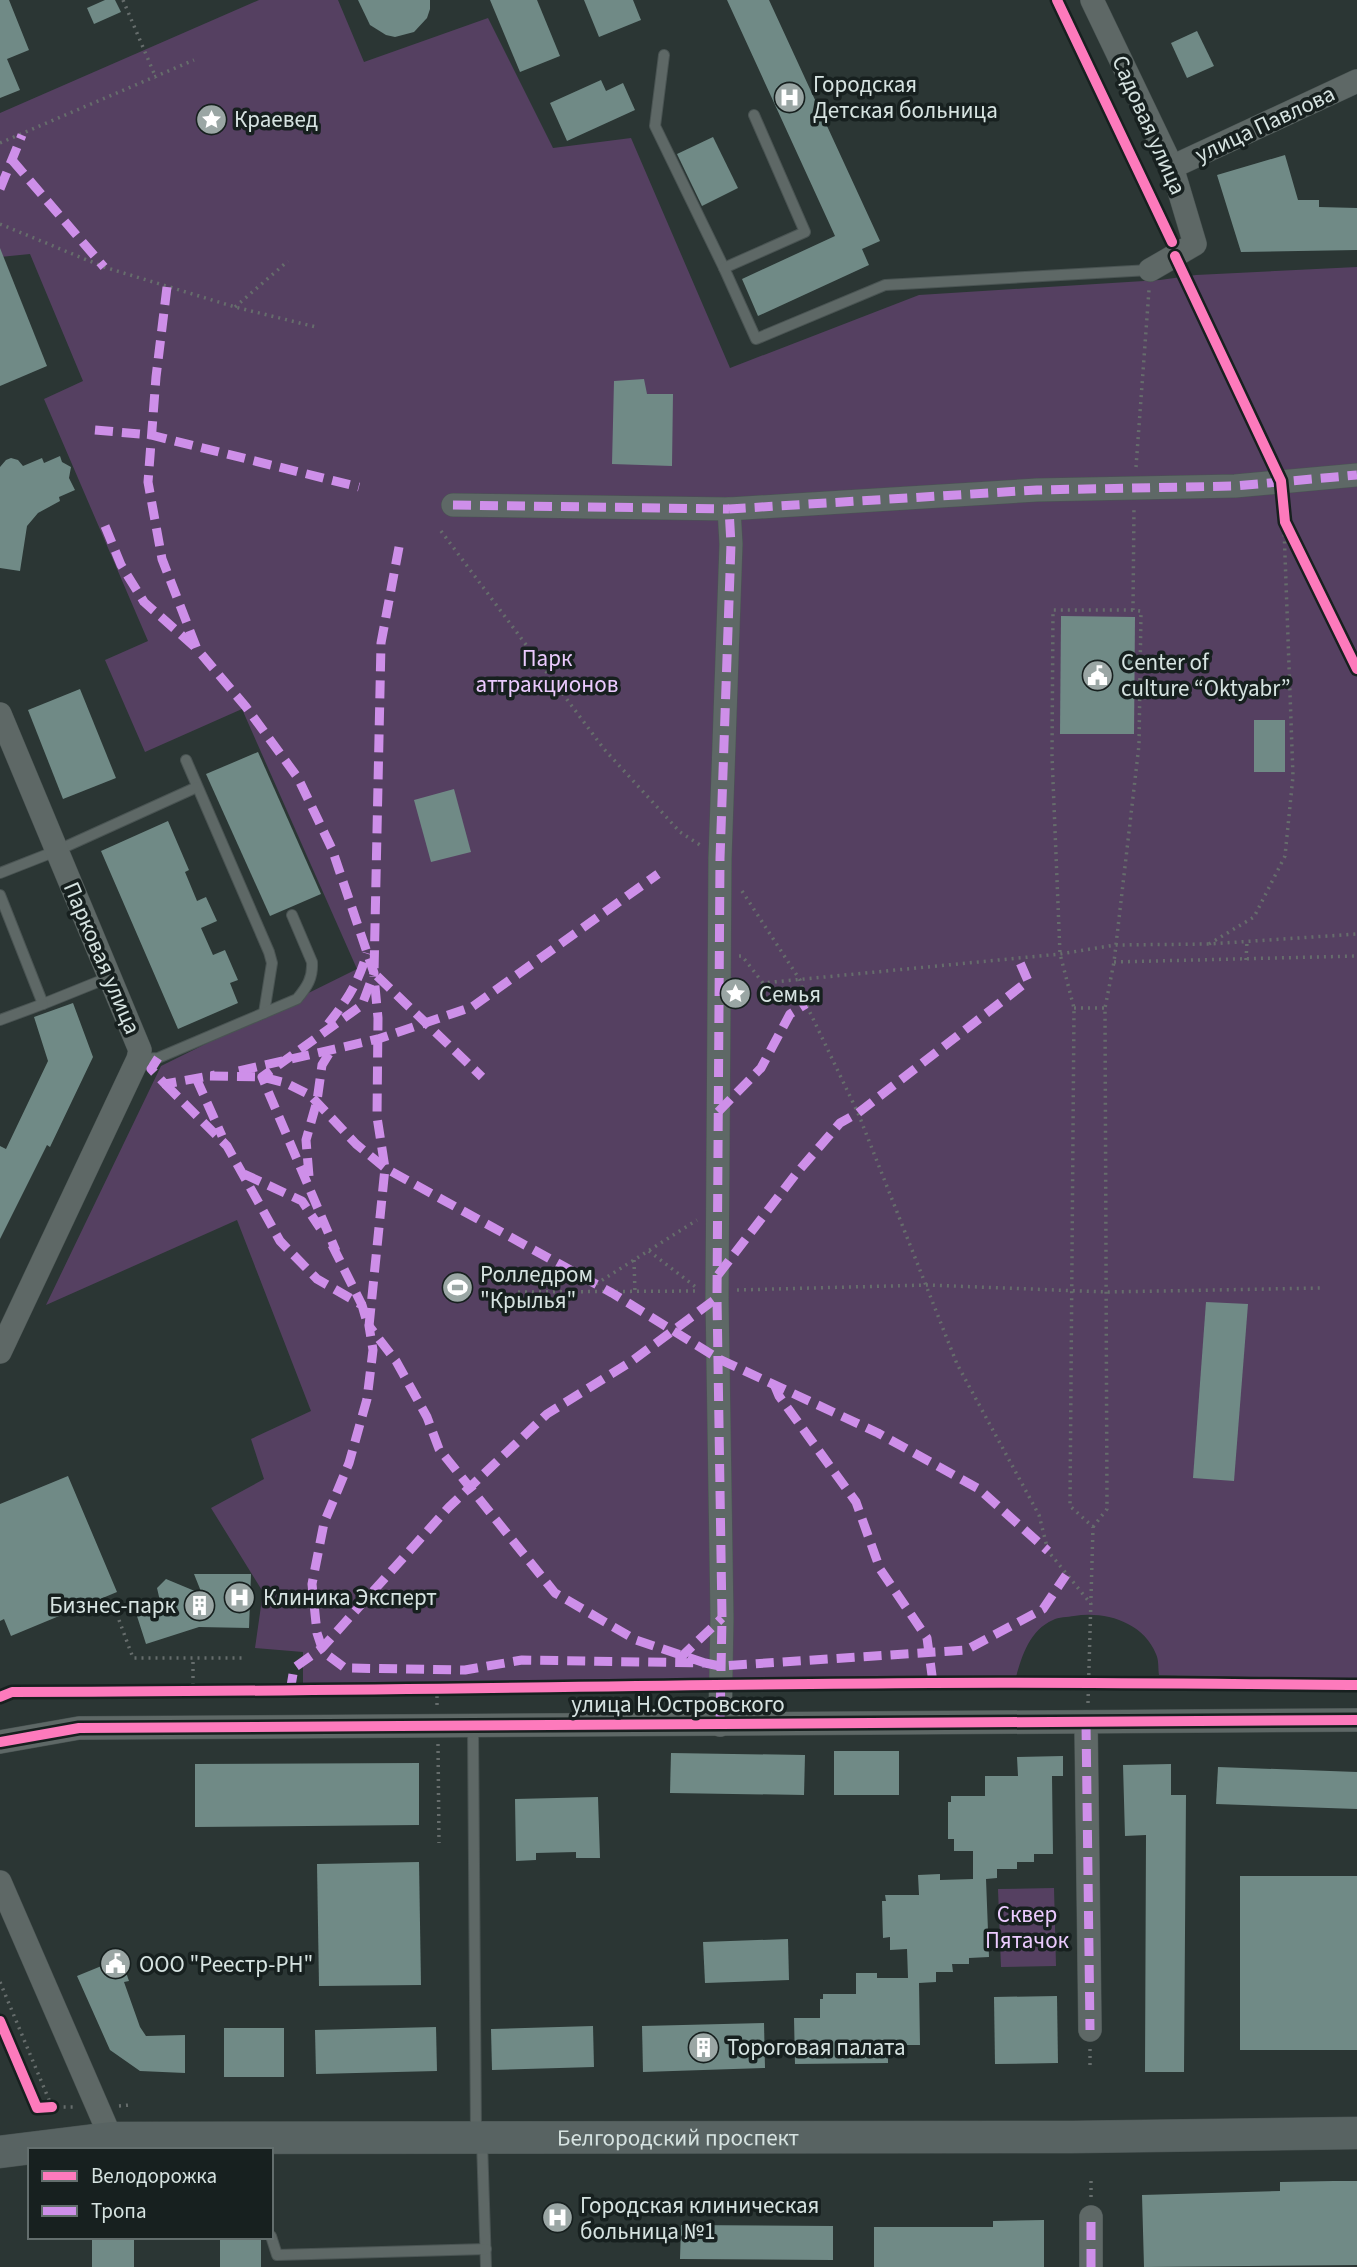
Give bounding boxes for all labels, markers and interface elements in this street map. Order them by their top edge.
street label: Садовая улица [1104,50,1194,200]
place label: Городская Детская больница [813,68,998,127]
street label: улица Павлова [1190,77,1340,171]
hospital icon: Городская Детская больница [773,80,807,114]
place icon: Краевед [194,102,228,136]
place label: Краевед [234,103,318,136]
park label: Парк аттракционов [476,642,618,701]
place label: Center of culture “Oktyabr” [1121,646,1290,705]
public building icon: Center of culture “Oktyabr” [1081,658,1115,692]
street label: Парковая улица [55,877,149,1039]
place icon: Семья [719,977,753,1011]
place label: Семья [759,978,821,1011]
place label: Ролледром "Крылья" [480,1258,593,1317]
sports icon: Ролледром "Крылья" [440,1270,474,1304]
hospital icon: Клиника Эксперт [223,1580,257,1614]
place label: Клиника Эксперт [263,1581,437,1614]
building icon: Бизнес-парк [182,1588,216,1622]
place label: Бизнес-парк [49,1589,177,1622]
street label: улица Н.Островского [571,1688,785,1721]
park label: Сквер Пятачок [985,1898,1070,1957]
public building icon: ООО "Реестр-РН" [99,1947,133,1981]
place label: ООО "Реестр-РН" [139,1948,313,1981]
building icon: Тороговая палата [687,2030,721,2064]
place label: Тороговая палата [727,2031,906,2064]
street label: Белгородский проспект [557,2121,799,2154]
legend [28,2148,273,2239]
text: Велодорожка [91,2161,217,2191]
place label: Городская клиническая больница №1 [580,2189,819,2248]
text: Тропа [91,2196,147,2226]
hospital icon: Городская клиническая больница №1 [540,2201,574,2235]

